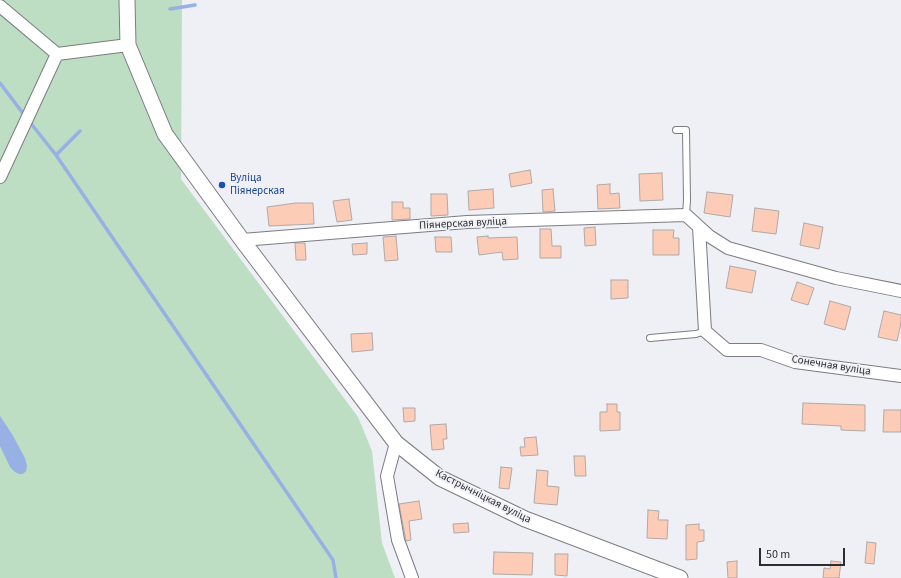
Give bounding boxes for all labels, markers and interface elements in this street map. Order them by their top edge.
place label: Вуліца Піянерская [230,172,285,198]
marker: Вуліца Піянерская [217,180,227,190]
street label: Піянерская вуліца [419,215,507,233]
street label: Сонечная вуліца [790,353,872,379]
street label: Кастрычніцкая вуліца [433,467,533,527]
scale bar [761,540,847,566]
text: 50 m [766,546,790,563]

